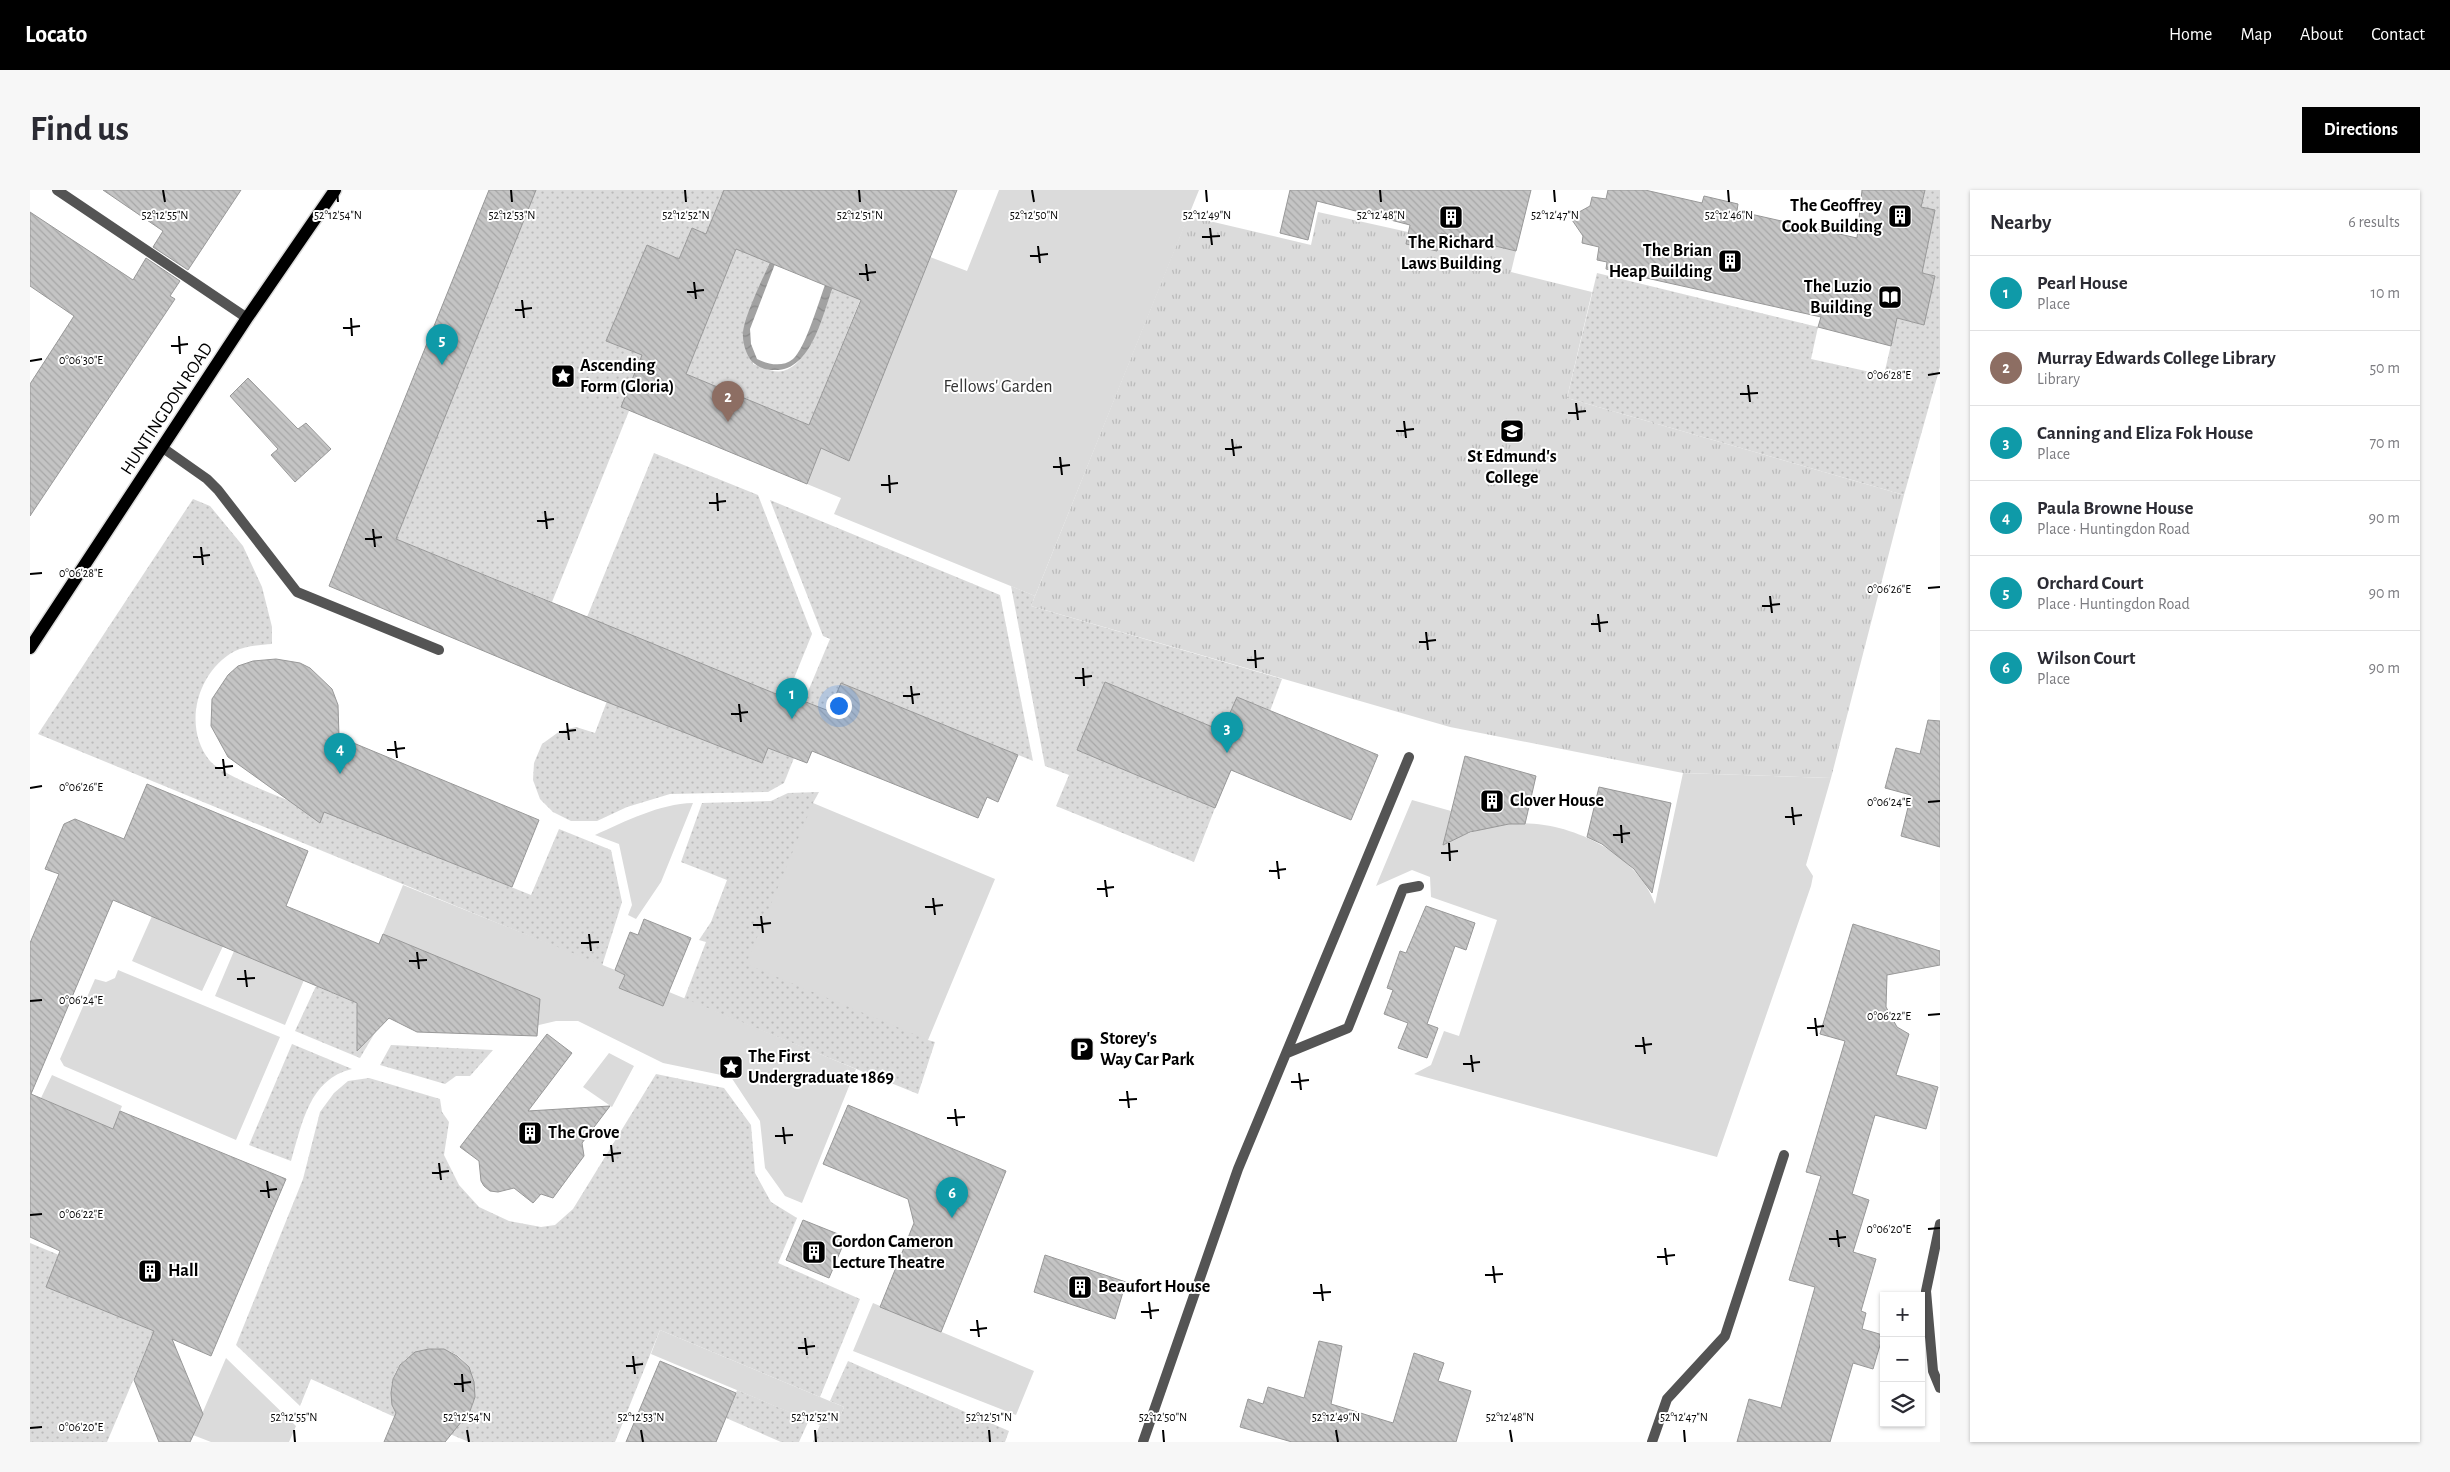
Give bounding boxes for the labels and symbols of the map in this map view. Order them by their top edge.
place label: The Geoffrey Cook Building [1782,197,1883,236]
building icon: The Geoffrey Cook Building [1887,203,1913,229]
building icon: The Richard Laws Building [1438,204,1464,230]
text: 52°12'55"N [141,209,189,221]
text: 52°12'54"N [314,209,362,221]
text: 52°12'53"N [488,209,536,221]
text: 52°12'52"N [662,209,710,221]
text: 52°12'51"N [837,209,883,221]
text: 52°12'50"N [1010,209,1058,221]
text: 52°12'49"N [1183,209,1231,221]
text: 52°12'48"N [1357,209,1405,221]
text: 52°12'47"N [1531,209,1579,221]
text: 52°12'46"N [1705,209,1753,221]
place label: The Richard Laws Building [1401,234,1502,273]
place label: The Brian Heap Building [1609,242,1713,281]
building icon: The Brian Heap Building [1717,248,1743,274]
place label: The Luzio Building [1804,278,1873,317]
library icon: The Luzio Building [1877,284,1903,310]
pin: 5 [426,324,458,365]
street label: HUNTINGDON ROAD [118,340,216,478]
text: 0°06'30"E [59,354,103,366]
place label: Ascending Form (Gloria) [580,357,674,396]
place icon: Ascending Form (Gloria) [550,363,576,389]
text: 0°06'28"E [1867,369,1911,381]
park label: Fellows' Garden [943,378,1053,396]
pin: 2 [712,381,744,422]
school or university icon: St Edmund's College [1499,418,1525,444]
place label: St Edmund's College [1467,448,1557,487]
text: 0°06'28"E [59,567,103,579]
text: 0°06'26"E [1867,583,1911,595]
pin: 1 [776,678,808,719]
your location [826,693,852,719]
pin: 3 [1211,712,1243,753]
pin: 4 [324,733,356,774]
text: 0°06'26"E [59,781,103,793]
building icon: Clover House [1479,788,1505,814]
place label: Clover House [1510,792,1604,810]
text: 0°06'24"E [1867,796,1911,808]
text: 0°06'24"E [59,994,103,1006]
text: 0°06'22"E [1867,1010,1911,1022]
place label: Storey's Way Car Park [1100,1030,1195,1069]
parking icon: Storey's Way Car Park [1069,1036,1095,1062]
place label: The First Undergraduate 1869 [748,1048,894,1087]
place icon: The First Undergraduate 1869 [718,1054,744,1080]
building icon: The Grove [517,1120,543,1146]
place label: The Grove [548,1124,620,1142]
pin: 6 [936,1177,968,1218]
text: 0°06'22"E [59,1208,103,1220]
text: 0°06'20"E [1867,1223,1912,1235]
place label: Gordon Cameron Lecture Theatre [832,1233,953,1272]
building icon: Gordon Cameron Lecture Theatre [801,1239,827,1265]
building icon: Hall [137,1258,163,1284]
place label: Hall [168,1262,198,1280]
building icon: Beaufort House [1067,1274,1093,1300]
place label: Beaufort House [1098,1278,1210,1296]
text: 52°12'55"N [270,1411,318,1423]
text: 52°12'54"N [443,1411,491,1423]
text: 52°12'53"N [617,1411,665,1423]
text: 52°12'52"N [791,1411,839,1423]
text: 52°12'51"N [966,1411,1012,1423]
text: 52°12'50"N [1139,1411,1187,1423]
text: 52°12'49"N [1312,1411,1360,1423]
text: 52°12'48"N [1486,1411,1534,1423]
text: 52°12'47"N [1660,1411,1708,1423]
text: 0°06'20"E [59,1421,104,1433]

